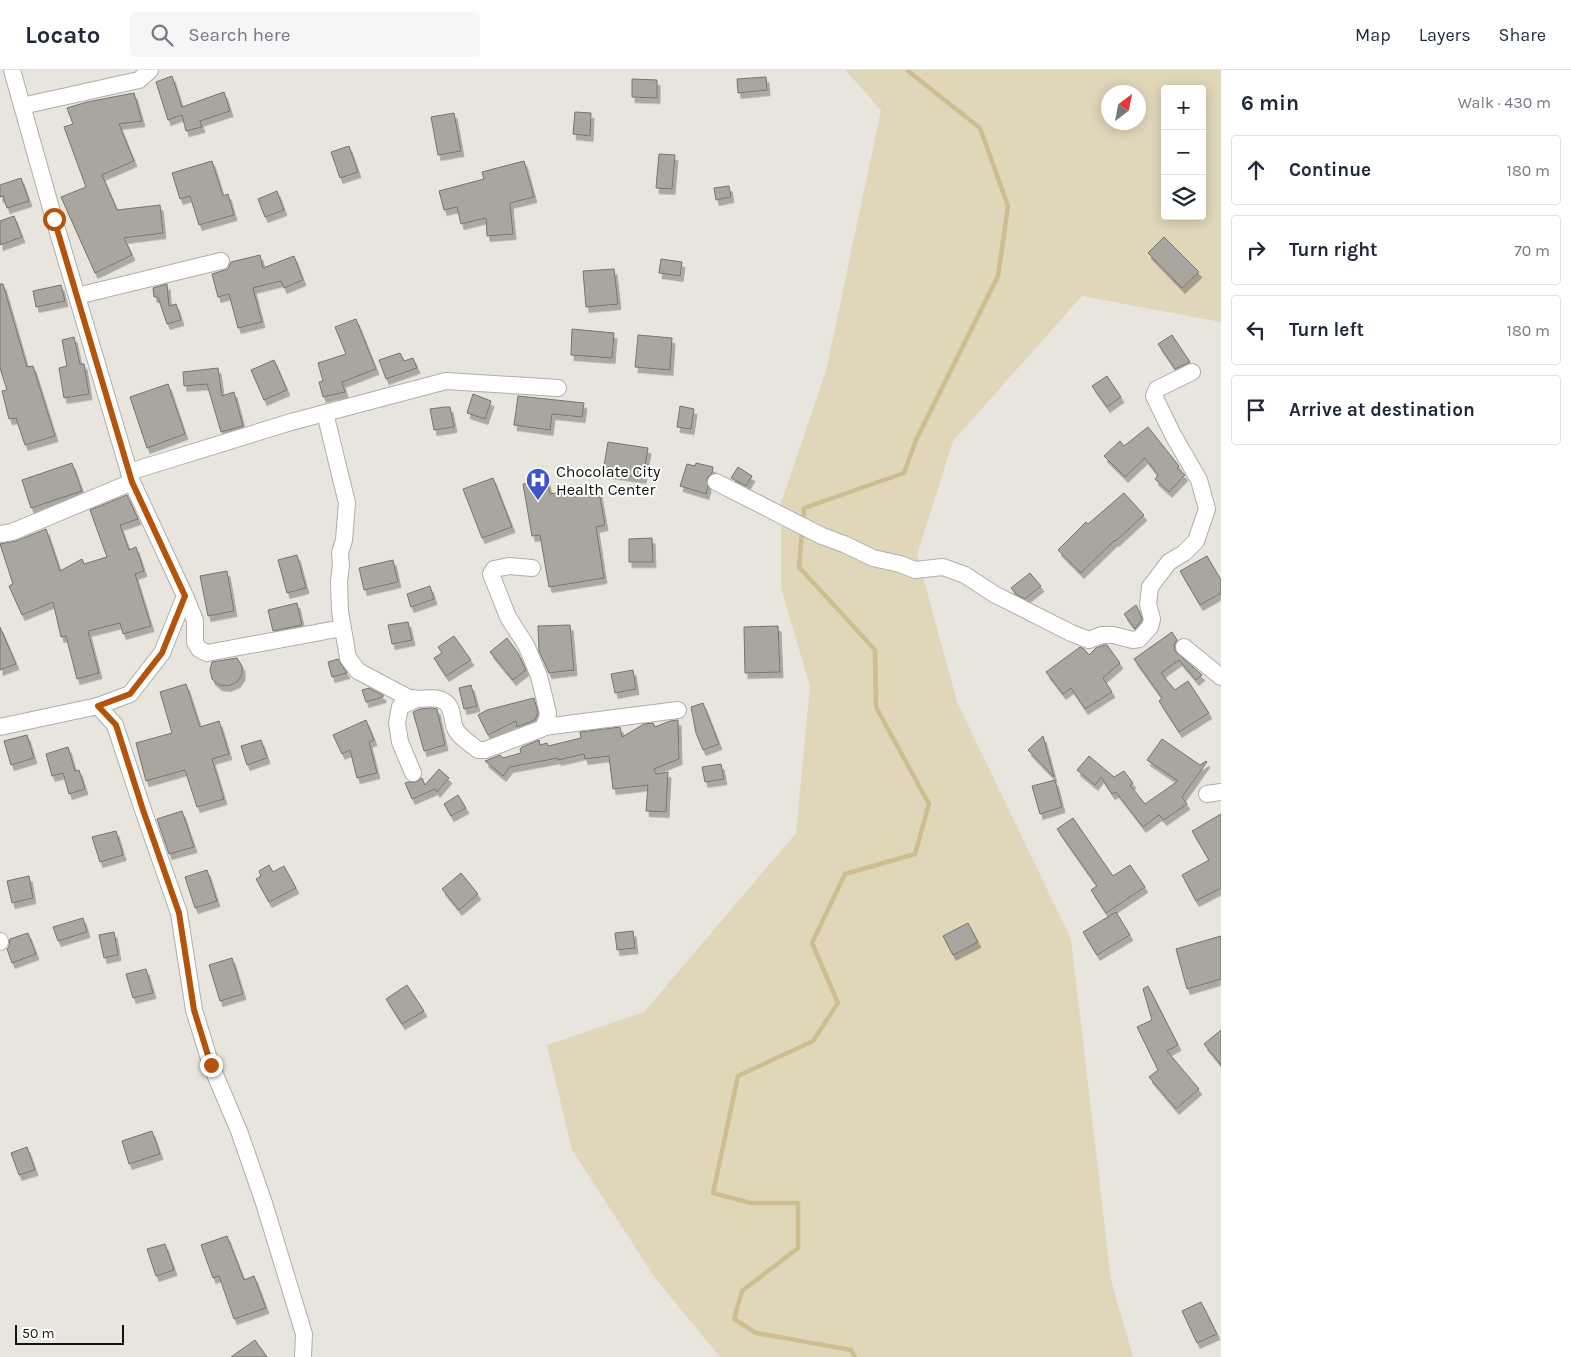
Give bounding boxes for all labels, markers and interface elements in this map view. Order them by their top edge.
search box [130,12,480,57]
text: Locato [25,21,100,49]
icon: search [148,21,176,49]
text: Search here [188,24,290,46]
text: Map [1355,24,1391,46]
text: Layers [1419,24,1471,46]
text: Share [1499,24,1546,46]
north arrow [1101,85,1146,130]
map controls [1161,85,1206,220]
button: + [1161,85,1206,130]
text: 6 min [1241,91,1299,115]
text: Walk · 430 m [1458,93,1551,112]
button: − [1161,130,1206,175]
icon: ahead [1242,156,1270,184]
text: Continue [1289,159,1371,181]
text: 180 m [1507,161,1550,180]
button: layers [1161,175,1206,220]
route start [43,208,66,231]
icon: right [1242,236,1270,264]
text: Turn right [1289,239,1378,261]
text: 70 m [1514,241,1550,260]
icon: left [1242,316,1270,344]
text: Turn left [1289,319,1364,341]
text: 180 m [1507,321,1550,340]
icon: arrive [1242,396,1270,424]
text: Arrive at destination [1289,399,1475,421]
place label: Chocolate City Health Center [556,462,661,499]
hospital icon: Chocolate City Health Center [525,467,551,501]
route end [200,1054,223,1077]
scale bar [15,1322,124,1345]
text: 50 m [22,1325,55,1342]

